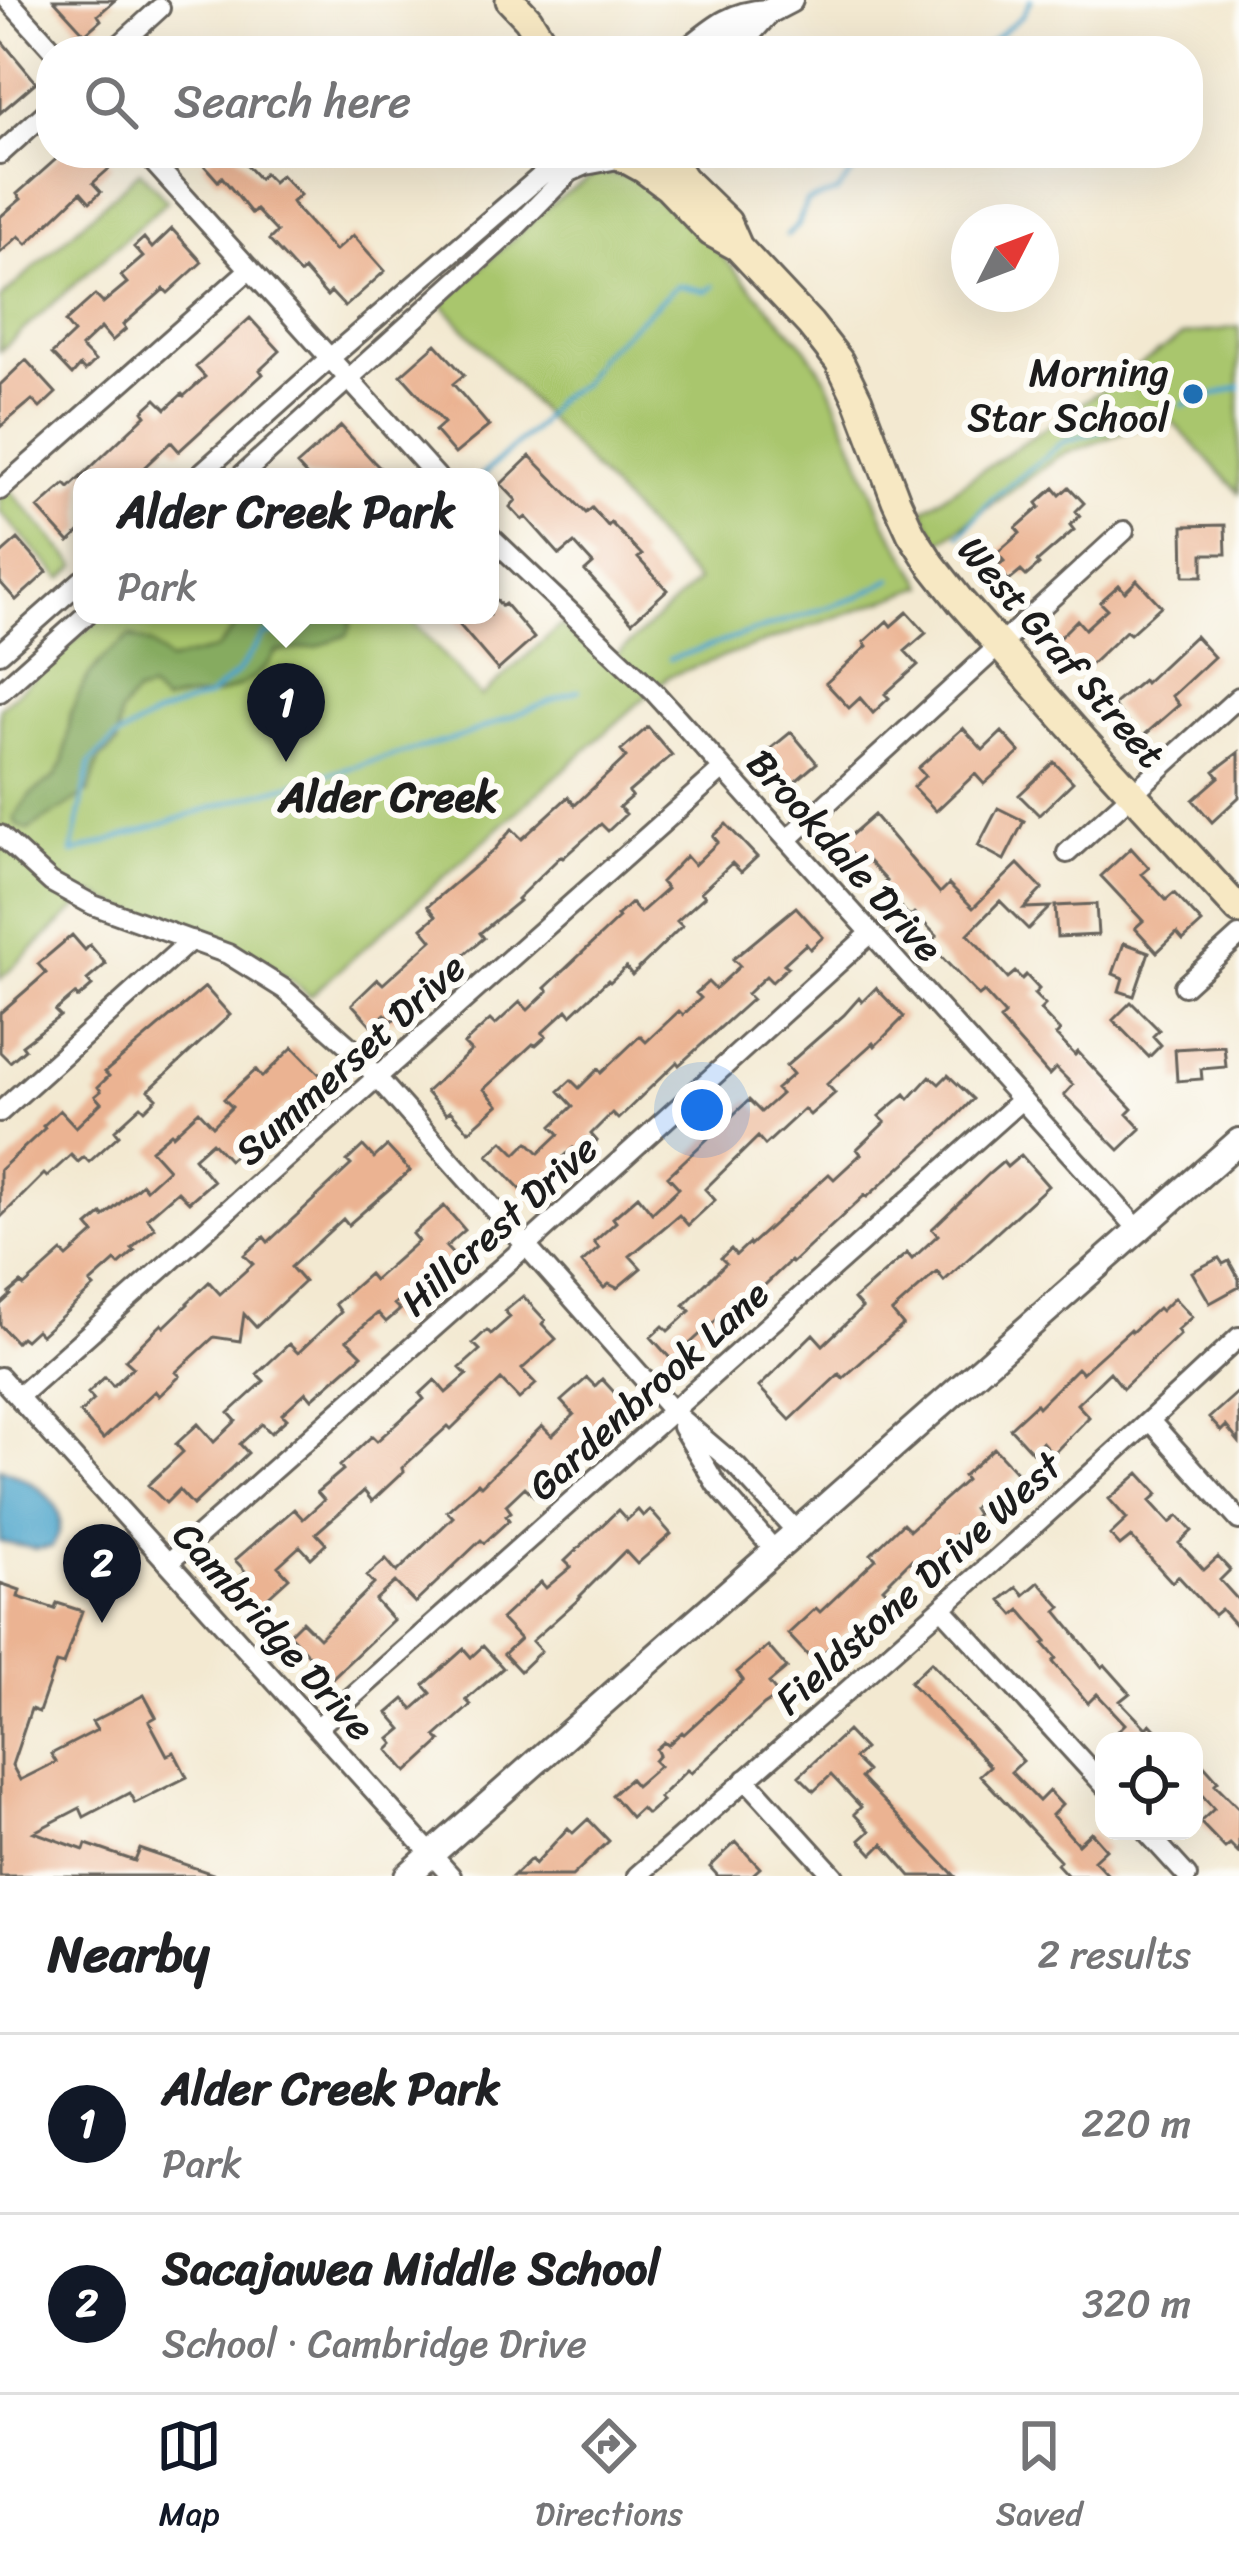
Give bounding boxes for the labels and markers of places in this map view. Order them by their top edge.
place label: Morning Star School [967,338,1170,452]
marker: Morning Star School [1180,381,1206,407]
pin: 1 [247,663,325,762]
pin: 2 [63,1524,141,1623]

